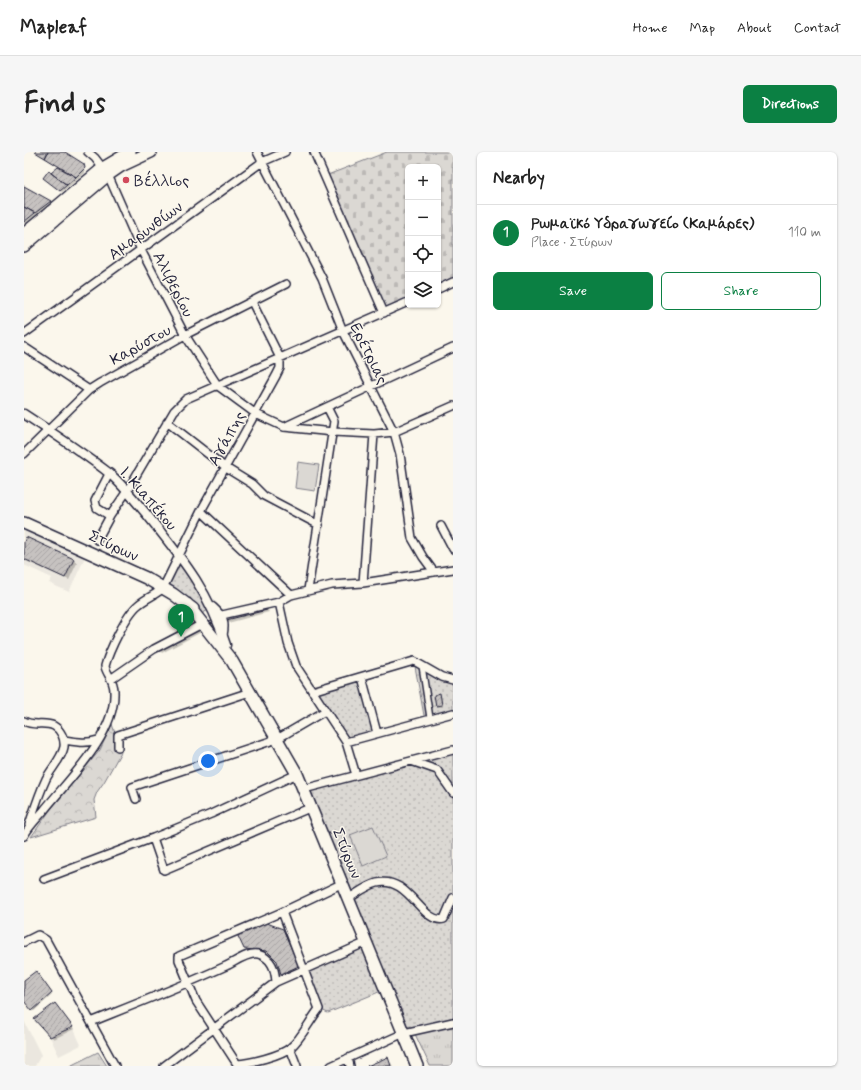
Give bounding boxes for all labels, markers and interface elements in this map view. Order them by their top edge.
text: Mapleaf [20,15,87,40]
text: Home [633,19,667,37]
text: Map [689,19,715,37]
text: About [737,19,772,37]
text: Contact [794,19,841,37]
button: Directions [743,85,837,123]
text: Find us [24,86,105,123]
map controls [405,164,441,308]
button: + [405,164,441,200]
text: Nearby [493,167,545,189]
place label: Βέλλιος [134,170,189,192]
marker: Βέλλιος [121,175,131,185]
street label: Αμαρυνθίων [104,197,187,265]
button: − [405,200,441,236]
text: Ρωμαϊκό Υδραγωγείο (Καμάρες) [531,214,754,234]
text: 1 [503,224,509,241]
text: 110 m [788,224,821,241]
text: Place · Στύρων [531,234,612,251]
button: locate [405,236,441,272]
street label: Αλιβερίου [147,248,198,321]
button: layers [405,272,441,308]
button: Save [493,272,653,310]
button: Share [661,272,821,310]
street label: Ερέτριας [345,319,393,388]
street label: Καρύστου [107,320,175,371]
street label: Αγάπης [204,408,251,470]
street label: Ι. Κιαπέκου [114,462,182,535]
street label: Στύρων [85,526,142,567]
pin: 1 [168,604,194,637]
your location [198,751,218,771]
street label: Στύρων [327,825,366,882]

